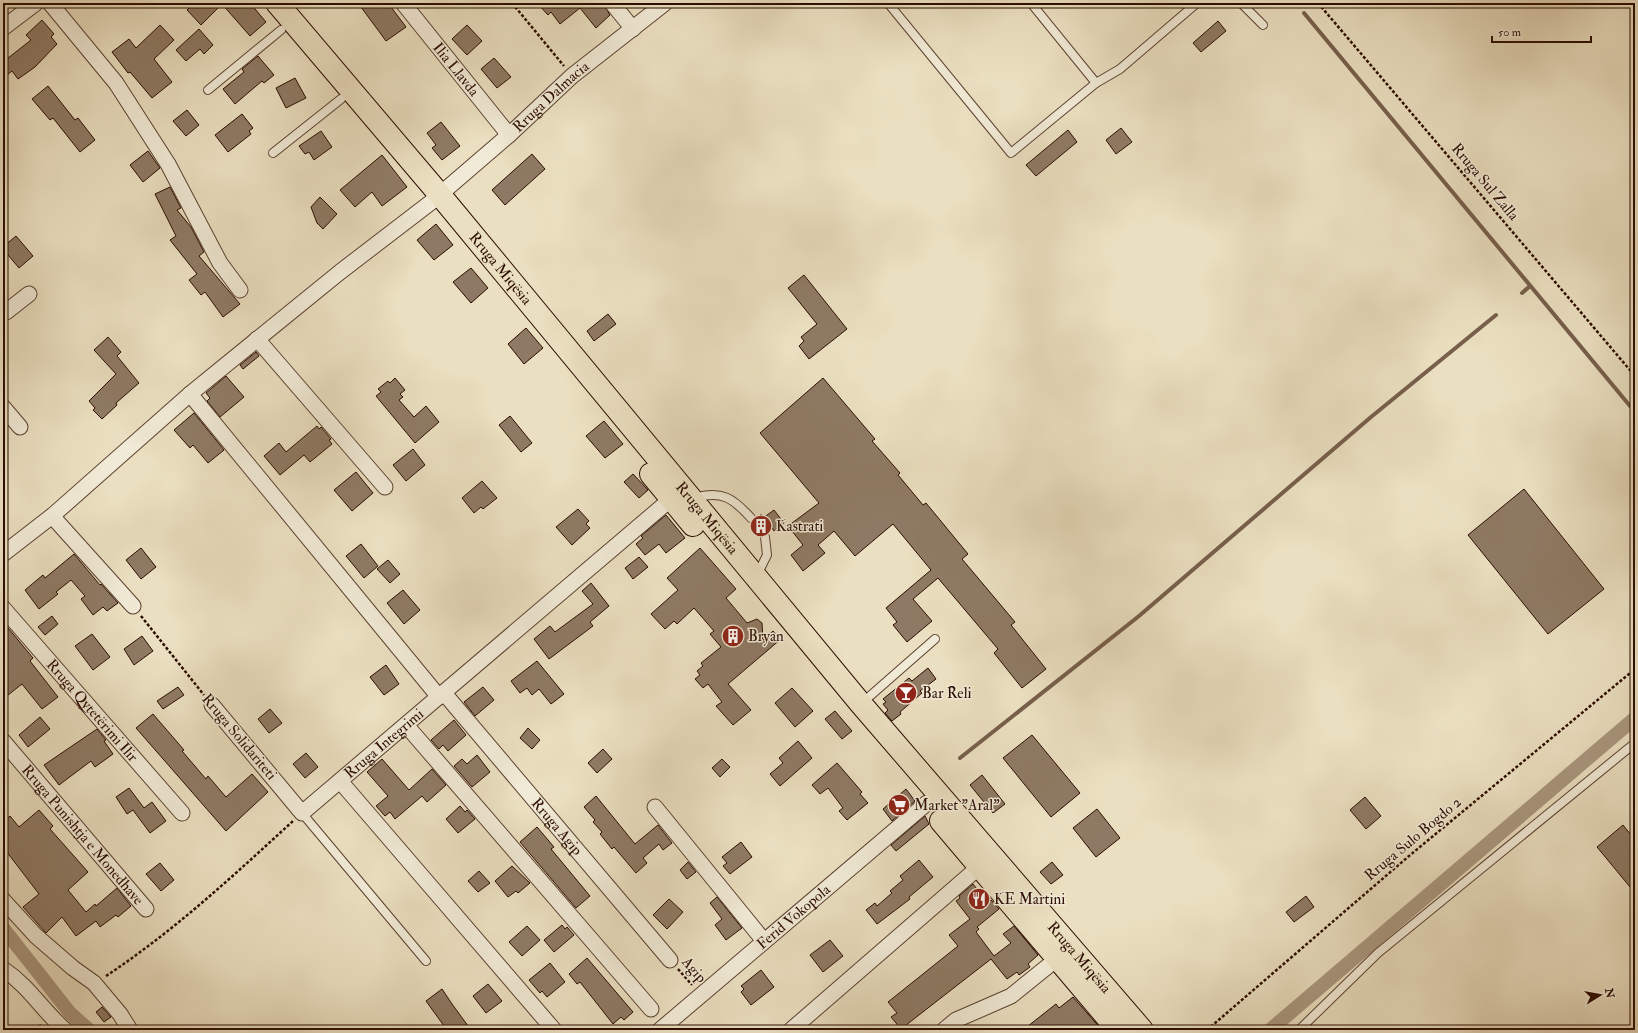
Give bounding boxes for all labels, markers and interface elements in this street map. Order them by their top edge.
scale bar [1492,18,1591,44]
text: 50 m [1498,25,1522,40]
street label: Ilia Llavda [429,38,484,101]
street label: Rruga Dalmacia [509,56,594,136]
street label: Rruga Sul Zalla [1447,139,1523,225]
street label: Rruga Miqësia [465,228,537,309]
street label: Rruga Miqësia [672,478,743,559]
building icon: Kastrati [748,513,774,539]
place label: Kastrati [776,517,823,536]
building icon: Bryan [720,623,746,649]
place label: Bryan [748,627,784,646]
street label: Rruga Qytetërimi Ilir [42,655,143,766]
bar icon: Bar Reli [893,680,919,706]
place label: Bar Reli [922,684,971,703]
street label: Rruga Solidariteti [197,690,281,784]
street label: Rruga Integrimi [340,704,427,782]
street label: Rruga Punishtja e Monedhave [18,761,148,909]
supermarket icon: Market "Aral" [886,792,912,818]
street label: Rruga Sulo Bogdo 2 [1361,793,1466,885]
street label: Rruga Agip [527,794,587,860]
place label: Market "Aral" [914,796,1000,815]
street label: Ferid Vokopola [753,879,835,953]
restaurant icon: KE Martini [966,886,992,912]
place label: KE Martini [994,890,1065,909]
street label: Rruga Miqësia [1043,918,1116,998]
street label: Agip [676,952,711,988]
north arrow [1580,975,1620,1015]
text: N [1602,986,1617,1000]

